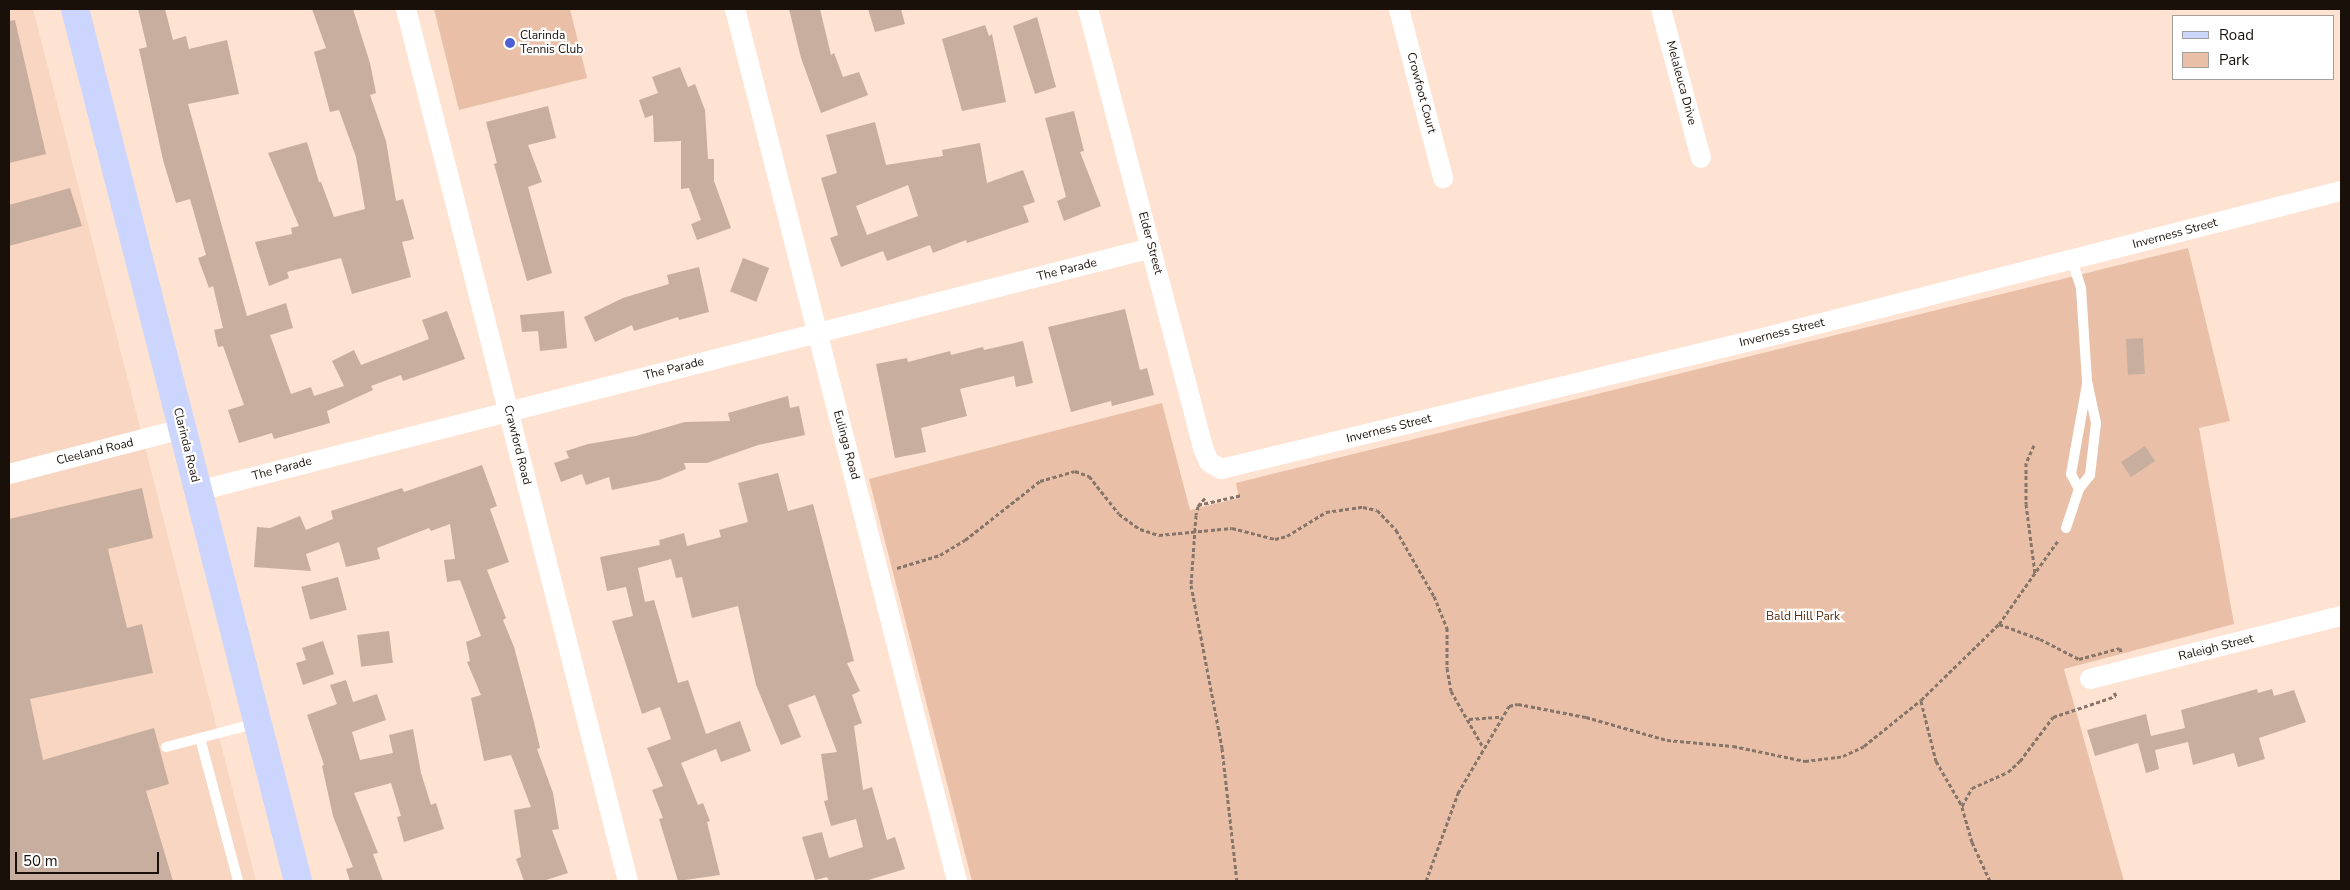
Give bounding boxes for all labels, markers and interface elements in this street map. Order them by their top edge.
legend [2172,15,2335,80]
text: Road [2219,25,2254,45]
place label: Clarinda Tennis Club [520,29,583,57]
marker: Clarinda Tennis Club [504,37,516,49]
street label: Melaleuca Drive [1663,39,1699,127]
text: Park [2219,50,2249,70]
street label: Crowfoot Court [1403,51,1439,135]
street label: Elder Street [1135,210,1165,276]
street label: Inverness Street [2131,216,2219,252]
street label: The Parade [1036,256,1098,284]
street label: Inverness Street [1738,315,1826,351]
street label: The Parade [643,355,705,383]
street label: Crawford Road [500,404,534,486]
street label: Clarinda Road [170,406,202,484]
street label: Eulinga Road [830,409,862,481]
street label: Inverness Street [1345,411,1433,447]
street label: Cleeland Road [55,435,135,469]
street label: The Parade [251,454,313,484]
park label: Bald Hill Park [1766,610,1840,624]
street label: Raleigh Street [2177,632,2255,664]
scale bar [18,842,161,874]
text: 50 m [23,851,58,871]

